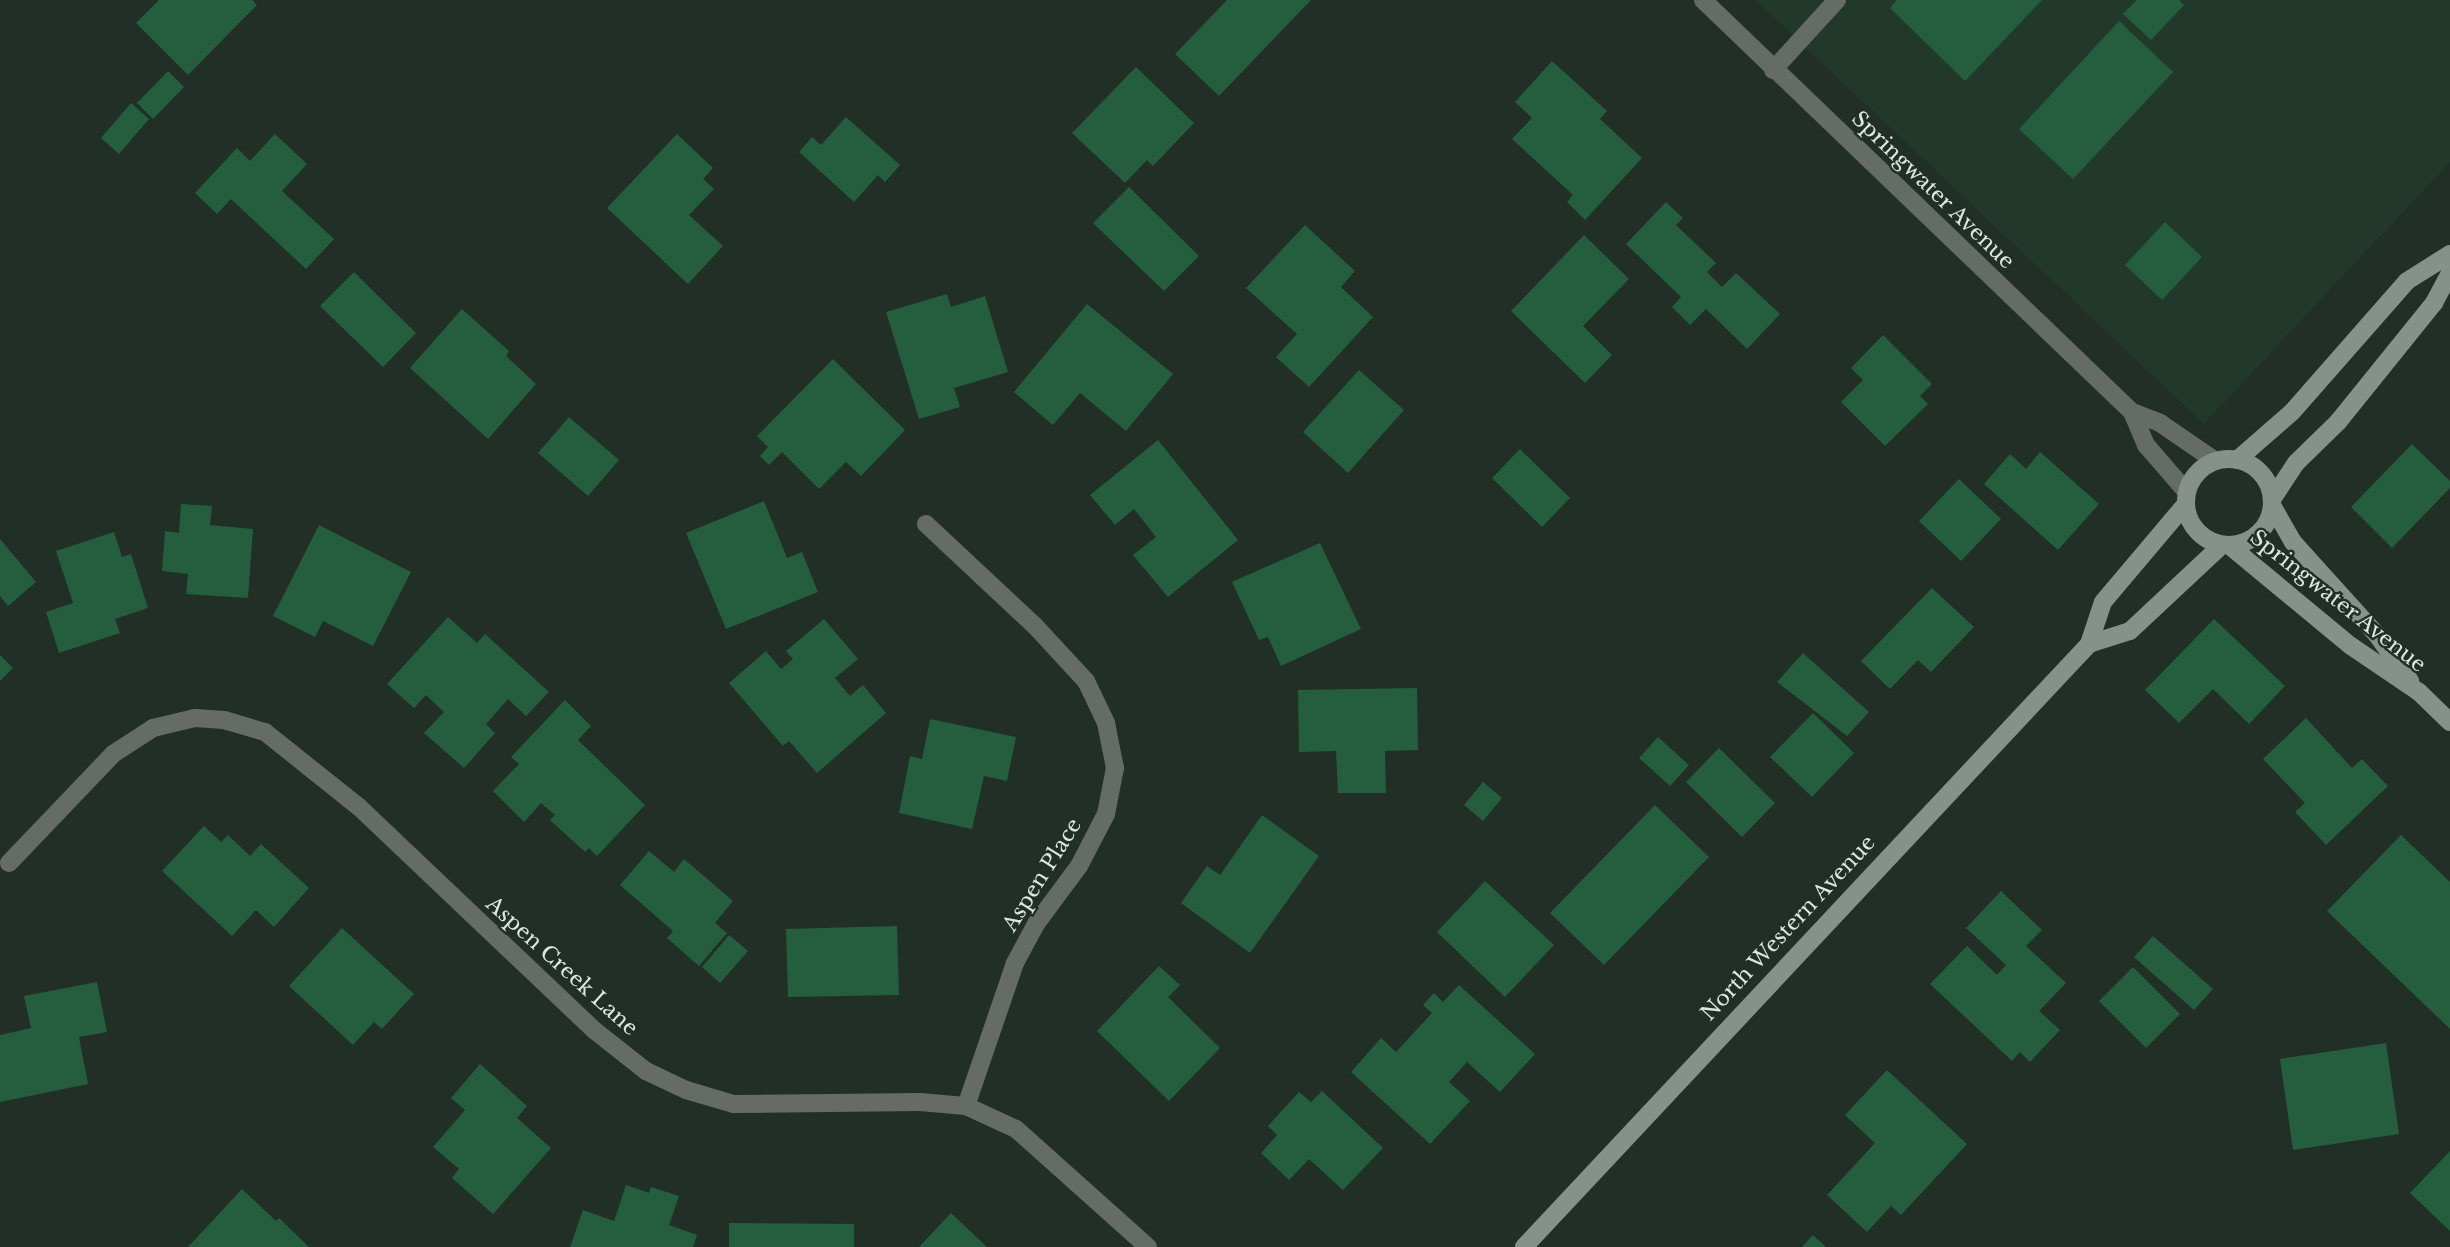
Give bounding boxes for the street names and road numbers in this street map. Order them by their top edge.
street label: Springwater Avenue [1846,105,2020,275]
street label: Springwater Avenue [2245,524,2431,678]
street label: Aspen Place [997,814,1087,936]
street label: North Western Avenue [1695,830,1881,1026]
street label: Aspen Creek Lane [481,891,643,1041]

